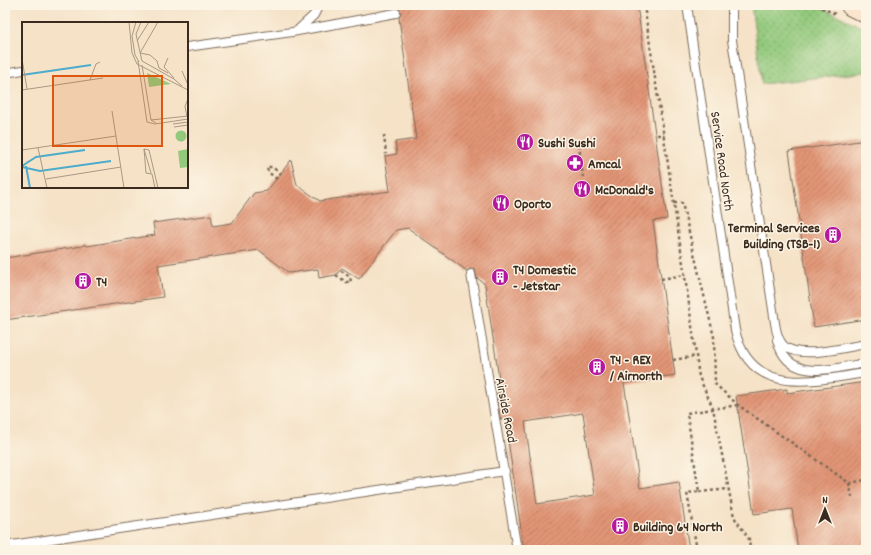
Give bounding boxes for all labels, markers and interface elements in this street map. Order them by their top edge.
inset map [22,22,188,188]
street label: Service Road North [704,110,738,212]
restaurant icon: Sushi Sushi [515,132,535,152]
place label: Sushi Sushi [538,134,596,154]
pharmacy icon: Amcal [565,153,585,173]
place label: Amcal [588,155,621,175]
restaurant icon: McDonald's [572,179,592,199]
place label: McDonald's [595,181,654,201]
restaurant icon: Oporto [491,193,511,213]
place label: Oporto [514,195,551,215]
place label: Terminal Services Building (TSB-1) [728,219,820,255]
building icon: Terminal Services Building (TSB-1) [823,225,843,245]
place label: T4 Domestic - Jetstar [513,261,576,297]
building icon: T4 Domestic - Jetstar [490,267,510,287]
building icon: T4 [73,271,93,291]
place label: T4 [96,273,108,293]
place label: T4 - REX / Airnorth [609,351,663,387]
building icon: T4 - REX / Airnorth [587,357,607,377]
street label: Airside Road [489,376,521,445]
north arrow [805,489,845,529]
text: N [822,493,828,509]
building icon: Building 64 North [610,516,630,536]
place label: Building 64 North [633,518,723,538]

